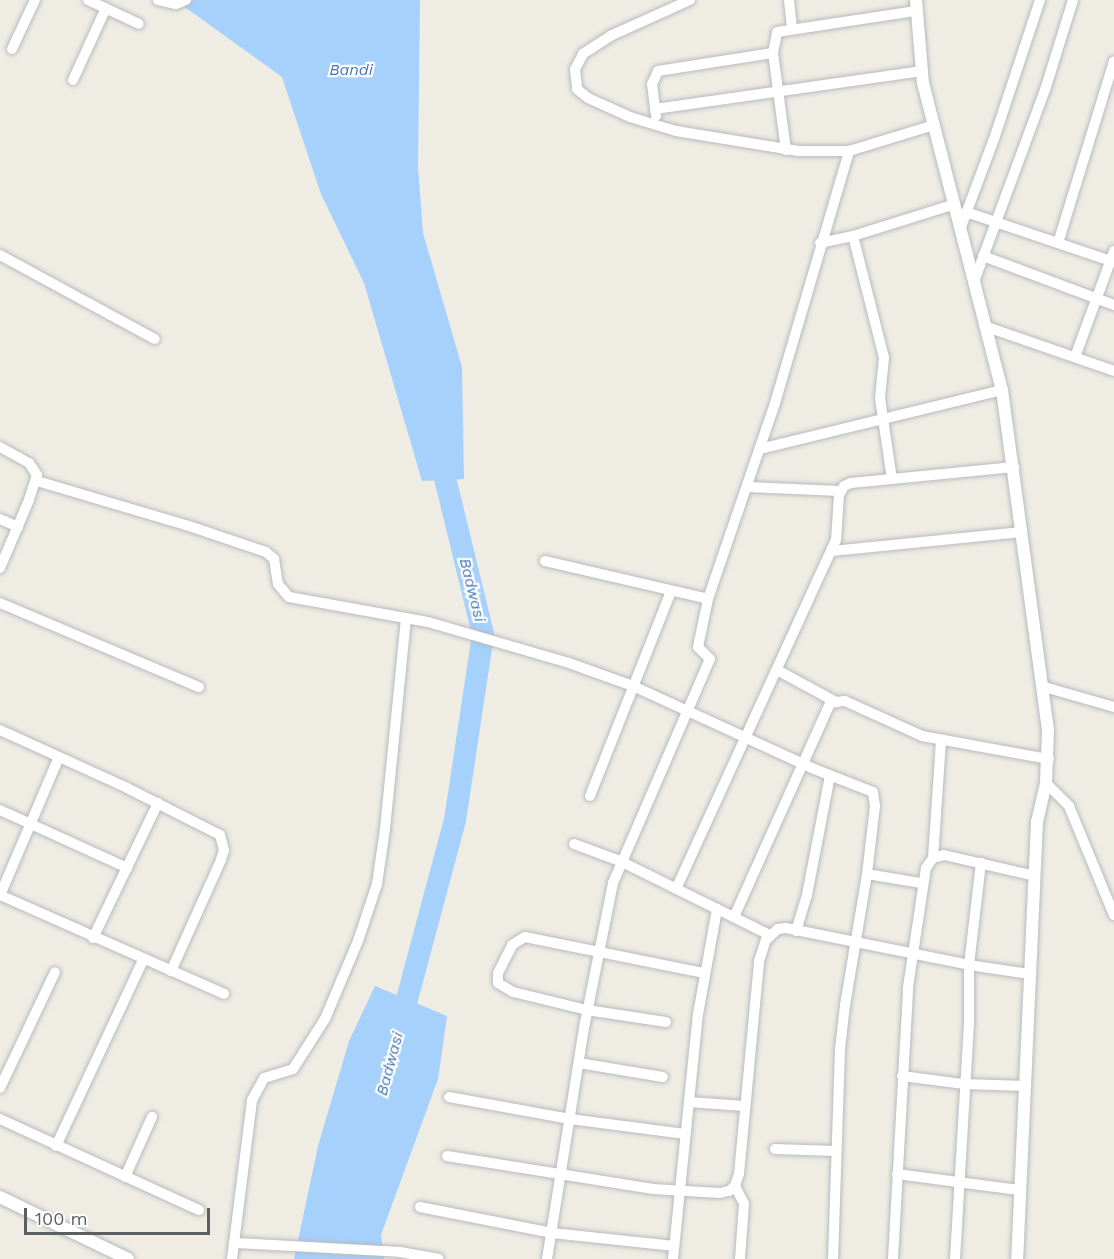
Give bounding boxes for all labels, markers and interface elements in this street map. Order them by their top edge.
water label: Bandi [329,60,373,80]
water label: Badwasi [455,556,489,624]
water label: Badwasi [372,1030,408,1098]
scale bar [27,1196,213,1234]
text: 100 m [35,1208,88,1229]

